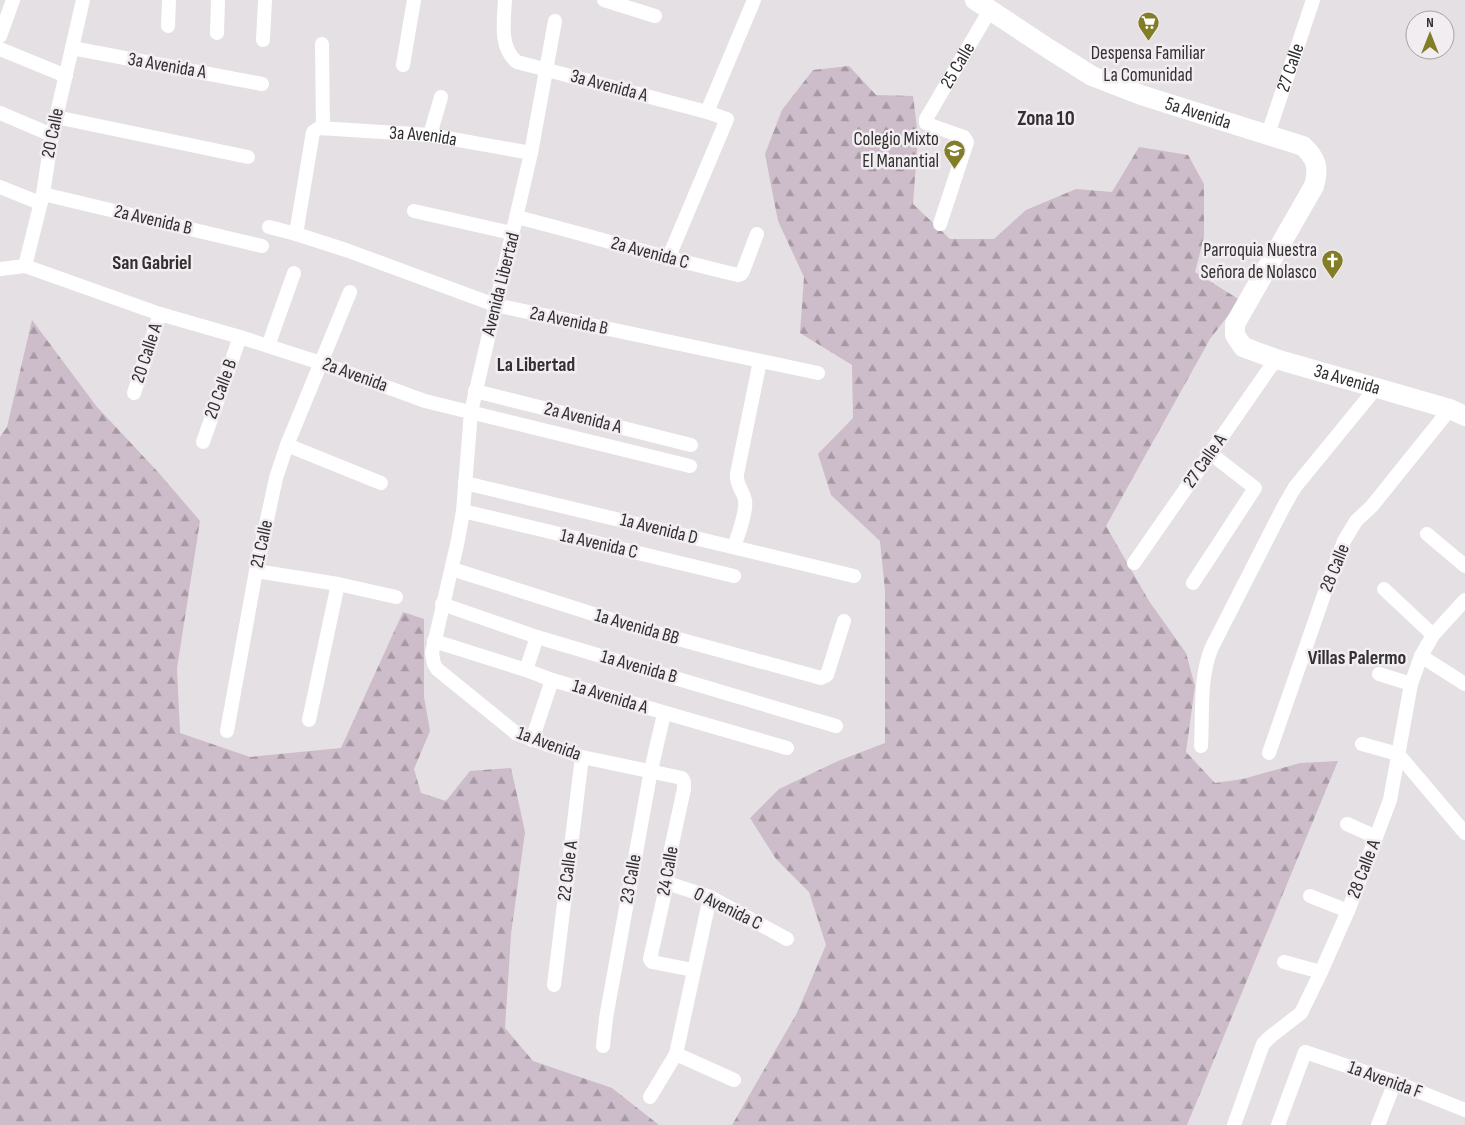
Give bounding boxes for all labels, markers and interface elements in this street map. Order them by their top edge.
supermarket icon: Despensa Familiar La Comunidad [1136,10,1160,41]
north arrow [1405,10,1455,60]
text: N [1426,14,1434,31]
street label: 25 Calle [935,38,980,92]
street label: 27 Calle [1272,41,1309,95]
place label: Despensa Familiar La Comunidad [1091,42,1206,87]
street label: 3a Avenida A [126,48,209,84]
street label: 3a Avenida A [568,65,651,108]
street label: 5a Avenida [1162,92,1234,134]
street label: 20 Calle [37,106,69,160]
district label: Zona 10 [1017,106,1075,131]
street label: 3a Avenida [389,121,459,151]
place label: Colegio Mixto El Manantial [853,128,939,173]
school or university icon: Colegio Mixto El Manantial [943,138,967,169]
street label: 2a Avenida B [112,200,194,240]
street label: Avenida Libertad [477,230,525,339]
street label: 2a Avenida C [608,232,692,274]
place label: Parroquia Nuestra Señora de Nolasco [1200,239,1317,284]
church icon: Parroquia Nuestra Señora de Nolasco [1321,249,1345,280]
district label: San Gabriel [112,251,192,275]
street label: 2a Avenida B [528,302,610,340]
street label: 20 Calle A [127,319,168,386]
street label: 2a Avenida [319,353,391,397]
district label: La Libertad [497,353,575,377]
street label: 20 Calle B [200,356,242,422]
street label: 3a Avenida [1311,359,1383,400]
street label: 2a Avenida A [542,397,625,439]
street label: 27 Calle A [1178,429,1232,492]
street label: 1a Avenida D [618,508,700,550]
street label: 21 Calle [246,518,278,570]
street label: 1a Avenida C [558,524,640,564]
street label: 28 Calle [1315,540,1355,596]
street label: 1a Avenida BB [592,604,682,650]
street label: 1a Avenida B [598,645,680,689]
district label: Villas Palermo [1308,646,1406,670]
street label: 1a Avenida A [569,675,651,720]
street label: 1a Avenida [514,722,584,766]
street label: 28 Calle A [1342,835,1386,902]
street label: 22 Calle A [553,839,583,903]
street label: 24 Calle [652,845,684,897]
street label: 23 Calle [615,852,647,906]
street label: 0 Avenida C [690,883,766,935]
street label: 1a Avenida F [1345,1056,1425,1104]

